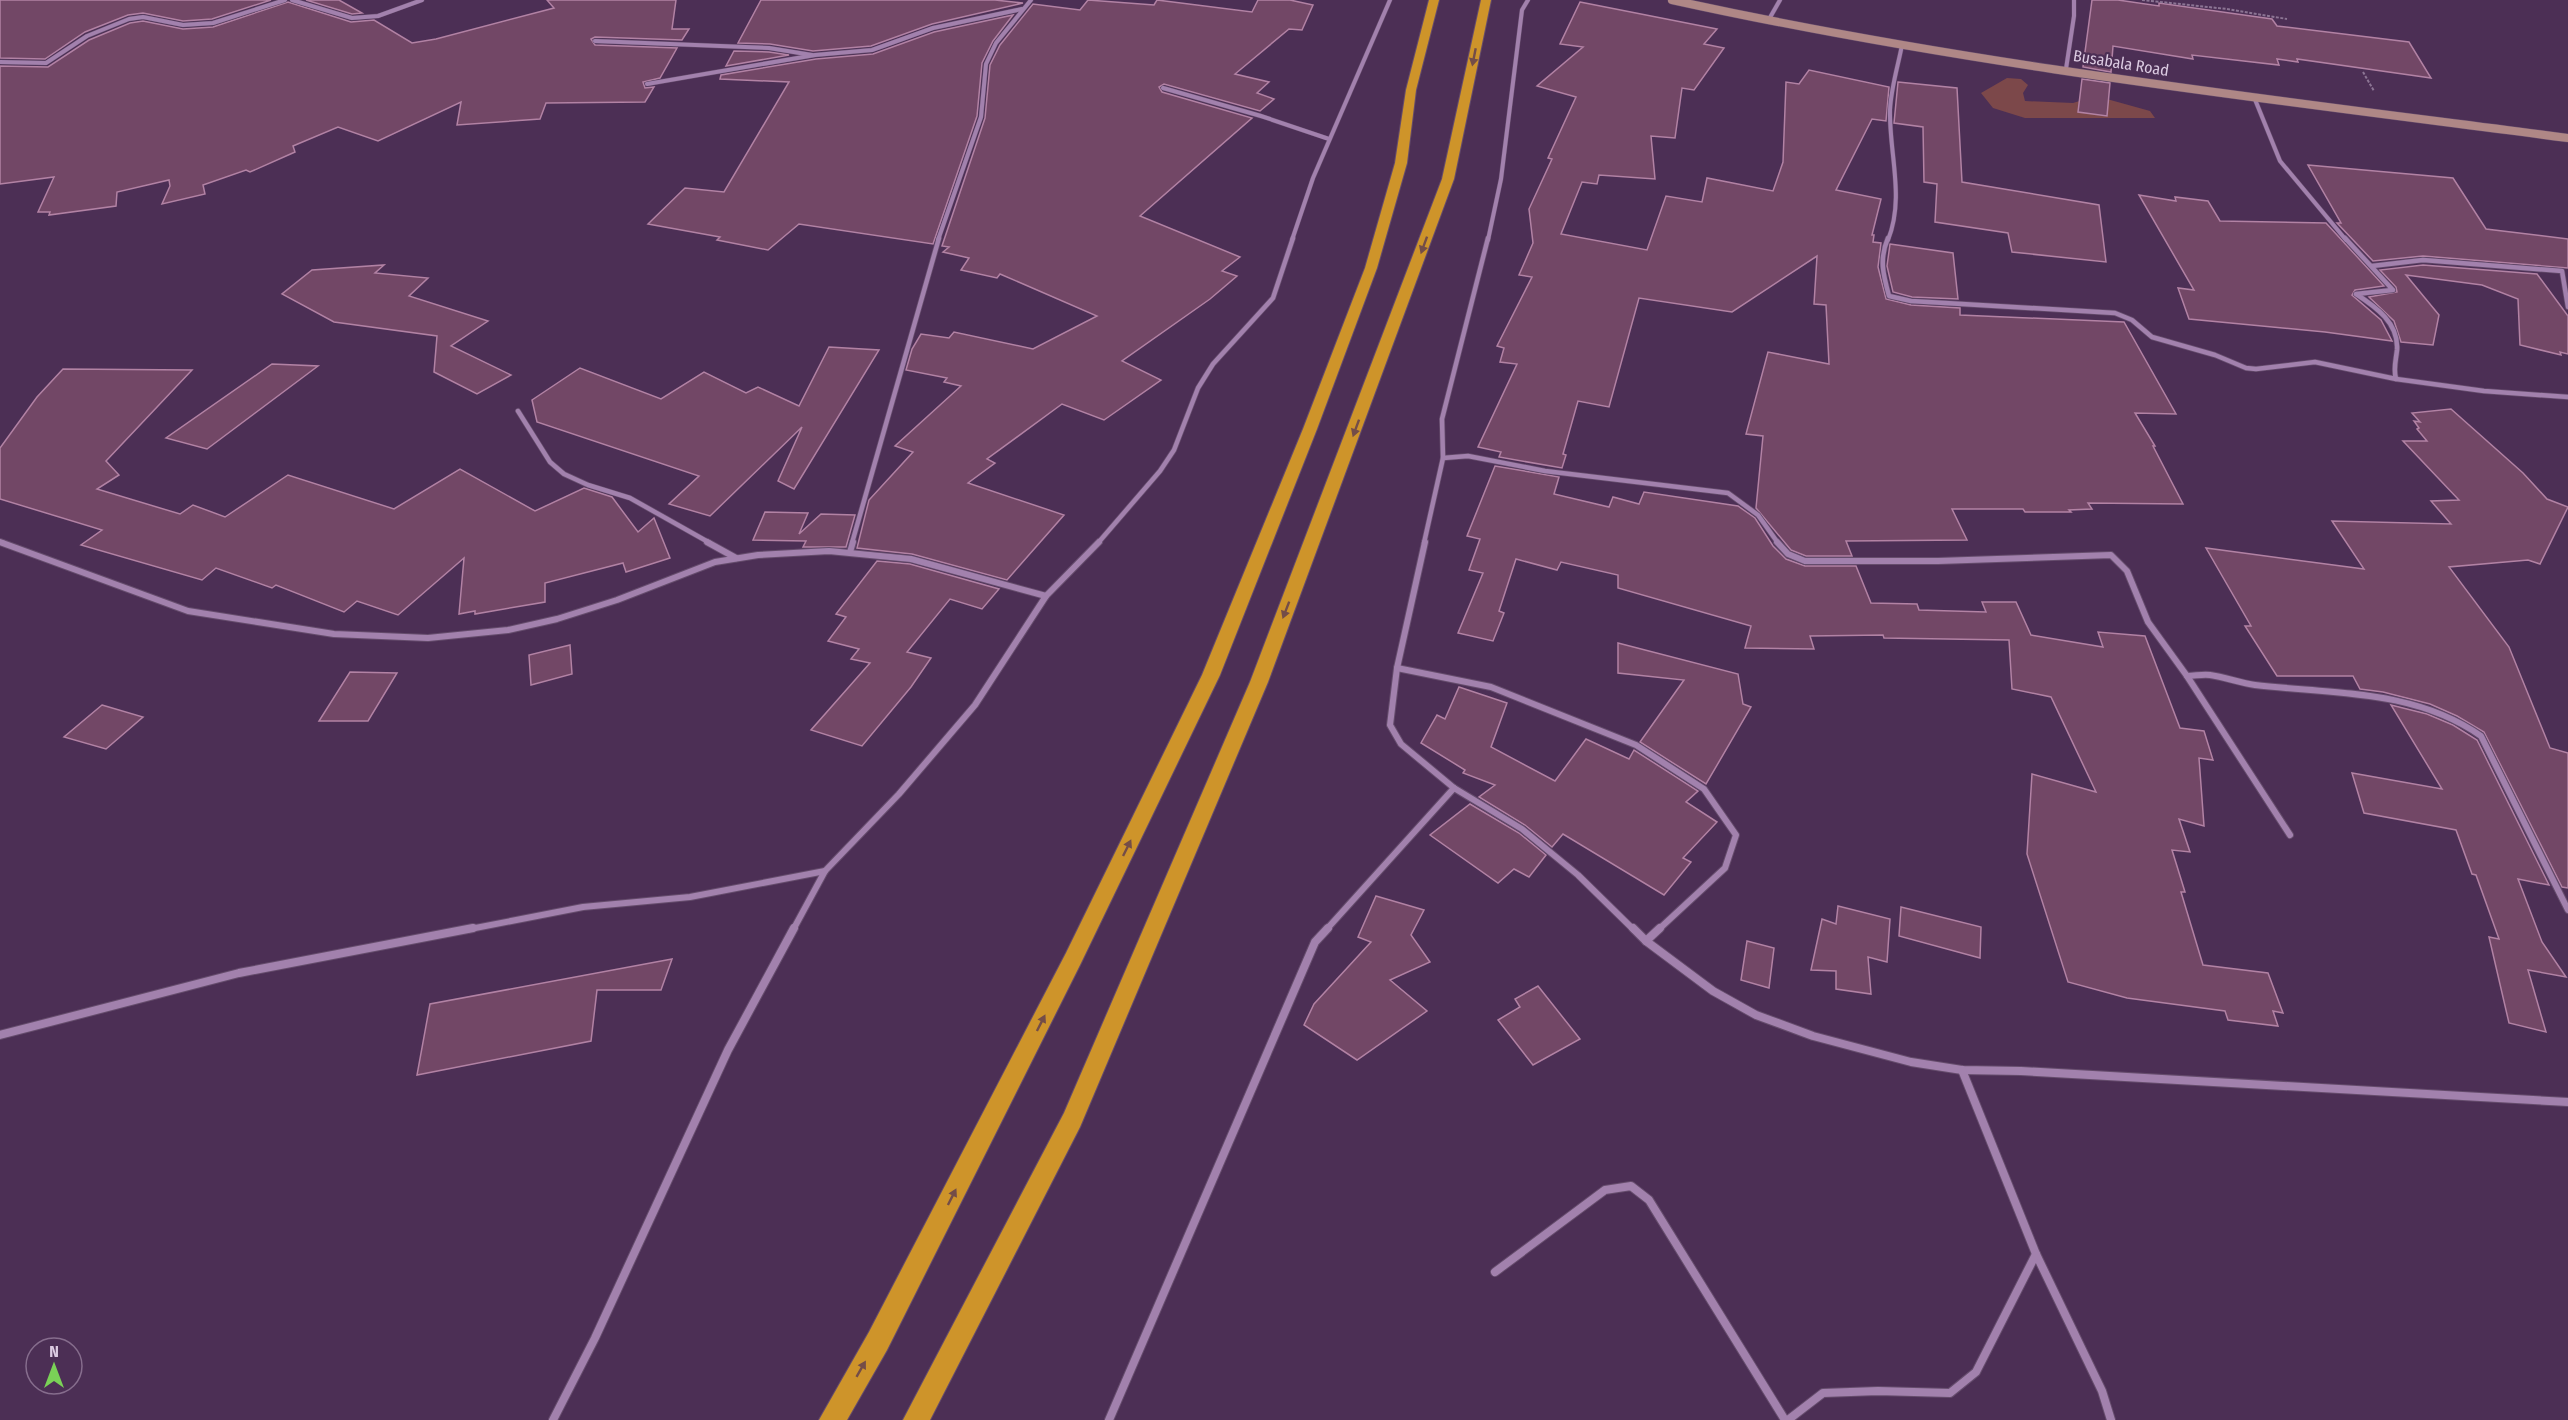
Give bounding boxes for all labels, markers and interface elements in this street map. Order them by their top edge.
street label: Busabala Road [2072,46,2170,80]
one-way arrow [1469,48,1478,67]
one-way arrow [1418,236,1428,254]
one-way arrow [1351,419,1361,437]
one-way arrow [1281,601,1291,619]
one-way arrow [1122,840,1132,857]
one-way arrow [1035,1014,1045,1032]
one-way arrow [947,1188,956,1205]
north arrow [24,1336,84,1396]
text: N [49,1342,59,1361]
one-way arrow [856,1360,866,1377]

